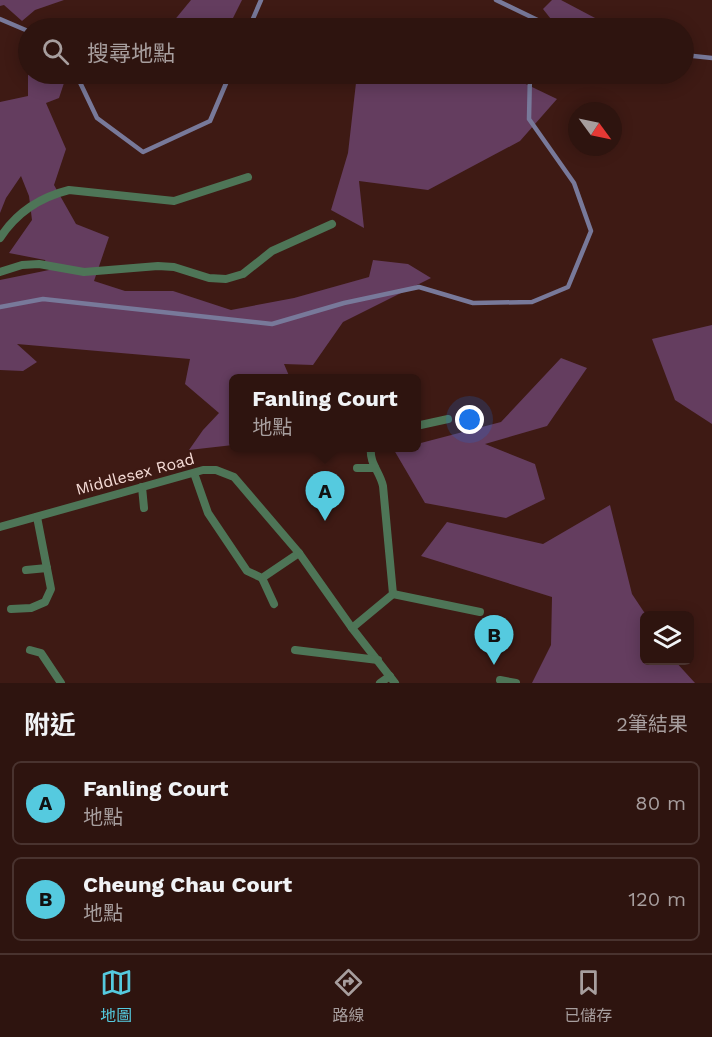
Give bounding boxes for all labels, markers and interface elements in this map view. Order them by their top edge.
search box [18,18,694,84]
icon: search [39,35,72,68]
text: 搜尋地點 [87,41,175,66]
north arrow [568,102,622,156]
popup [229,374,421,452]
text: Fanling Court [252,386,398,411]
your location [455,405,484,434]
text: 地點 [252,415,292,439]
street label: Middlesex Road [74,449,196,499]
pin: A [306,472,344,521]
map controls [640,611,694,665]
button: layers [640,611,694,665]
pin: B [474,616,514,665]
text: 附近 [24,710,76,740]
text: 2筆結果 [616,712,688,736]
text: Fanling Court [83,776,228,801]
text: A [39,791,52,815]
text: 80 m [635,791,686,815]
text: 地點 [83,805,123,829]
text: Cheung Chau Court [83,872,292,897]
text: B [39,887,52,911]
text: 120 m [628,887,686,911]
text: 地點 [83,901,123,925]
tab: 地圖 [100,966,133,1026]
tab: 路線 [332,966,365,1026]
tab: 已儲存 [564,966,612,1026]

